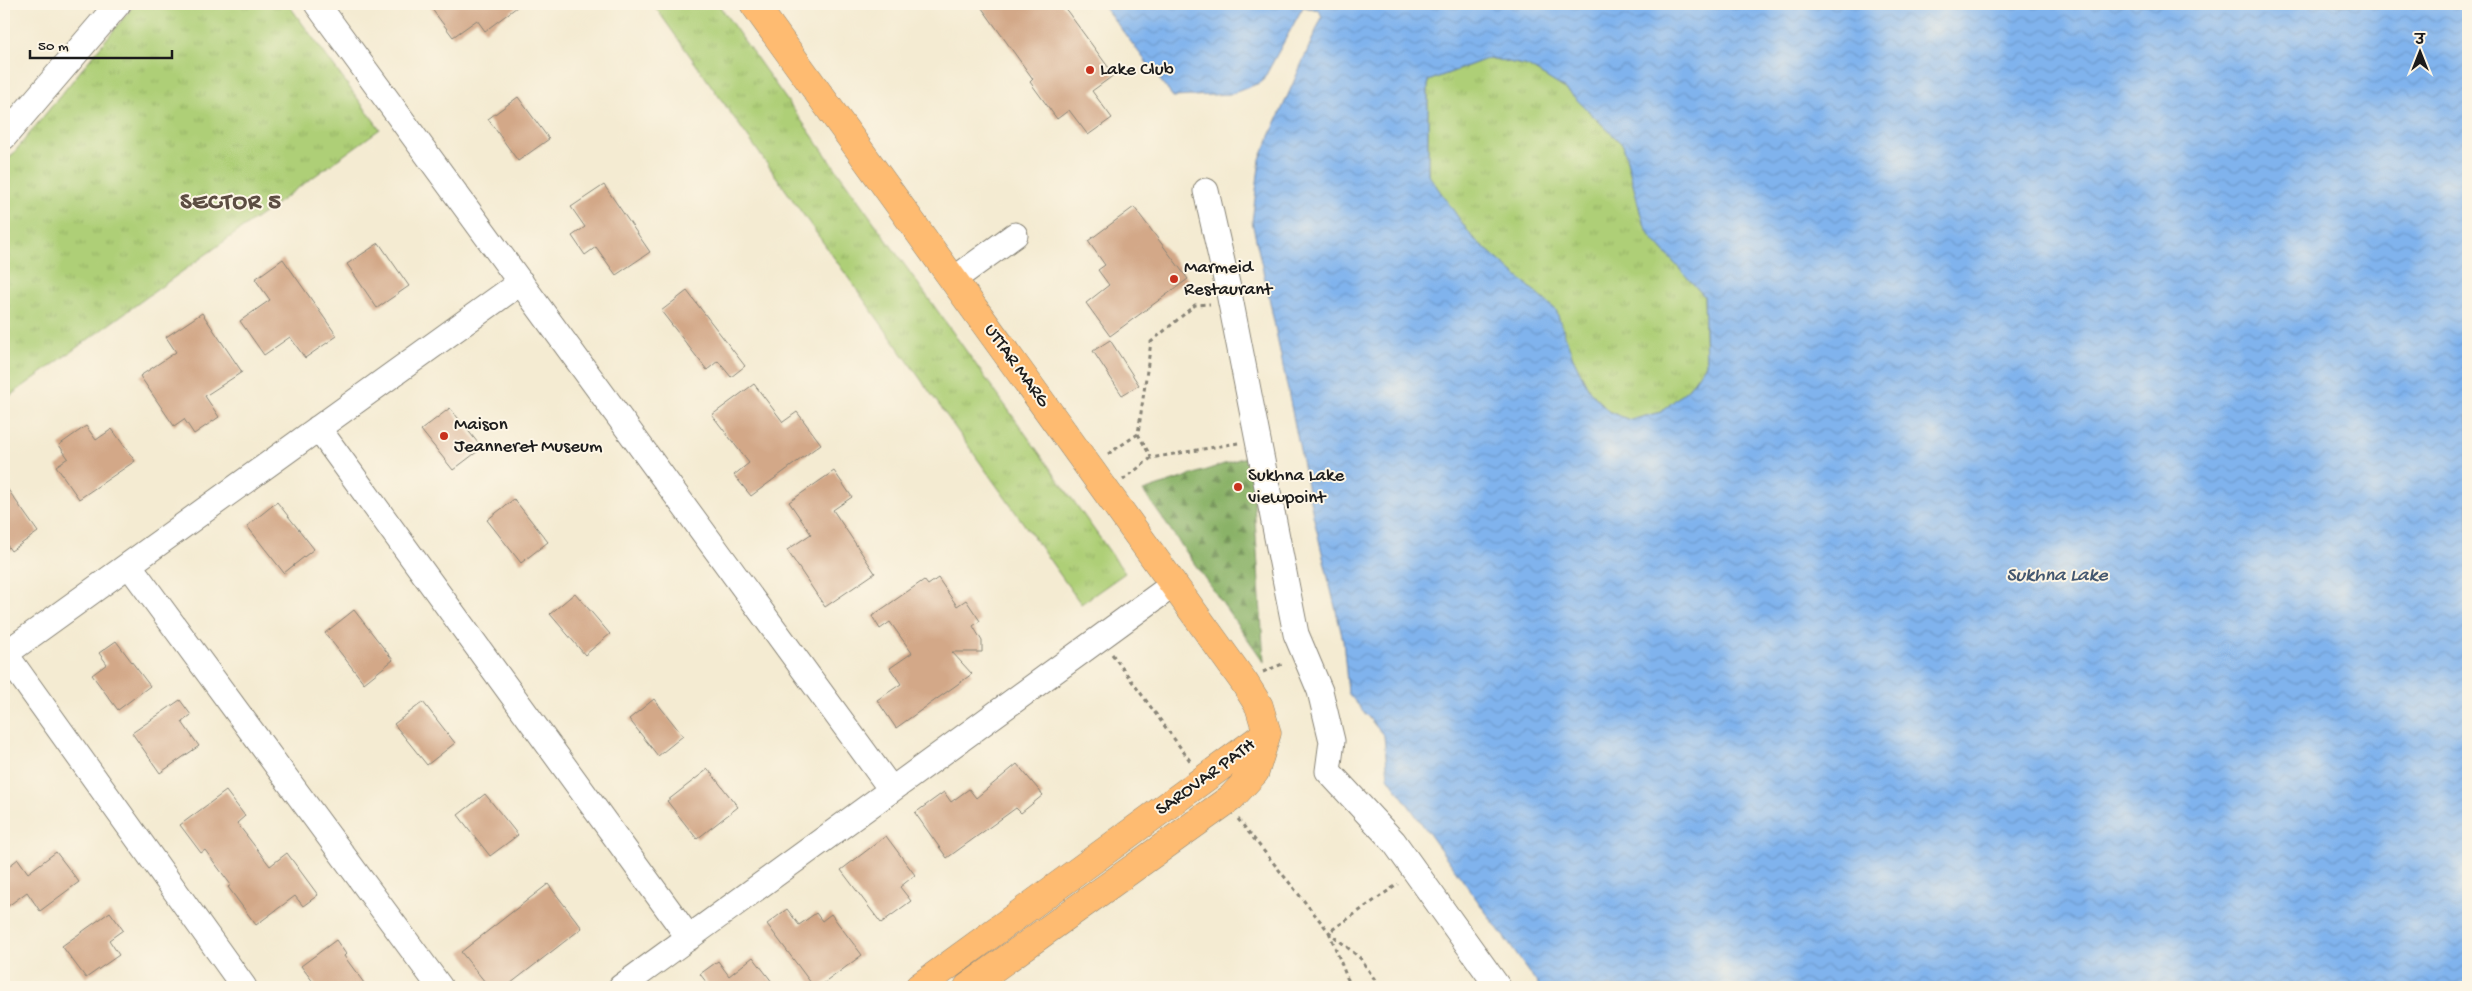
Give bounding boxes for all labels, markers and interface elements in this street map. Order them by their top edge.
scale bar [30,28,172,60]
north arrow [2394,28,2444,78]
text: उ [2413,33,2426,50]
text: 50 m [38,38,69,56]
place label: Lake Club [1100,59,1174,82]
marker: Lake Club [1084,64,1096,76]
district label: SECTOR 5 [180,189,282,218]
place label: Marmeid Restaurant [1184,257,1274,302]
marker: Marmeid Restaurant [1168,273,1180,285]
street label: UTTAR MARG [978,320,1055,413]
place label: Maison Jeanneret Museum [454,414,603,459]
marker: Maison Jeanneret Museum [438,430,450,442]
place label: Sukhna Lake viewpoint [1248,465,1344,510]
marker: Sukhna Lake viewpoint [1232,481,1244,493]
water label: Sukhna Lake [2006,565,2108,588]
street label: SAROVAR PATH [1152,734,1260,822]

